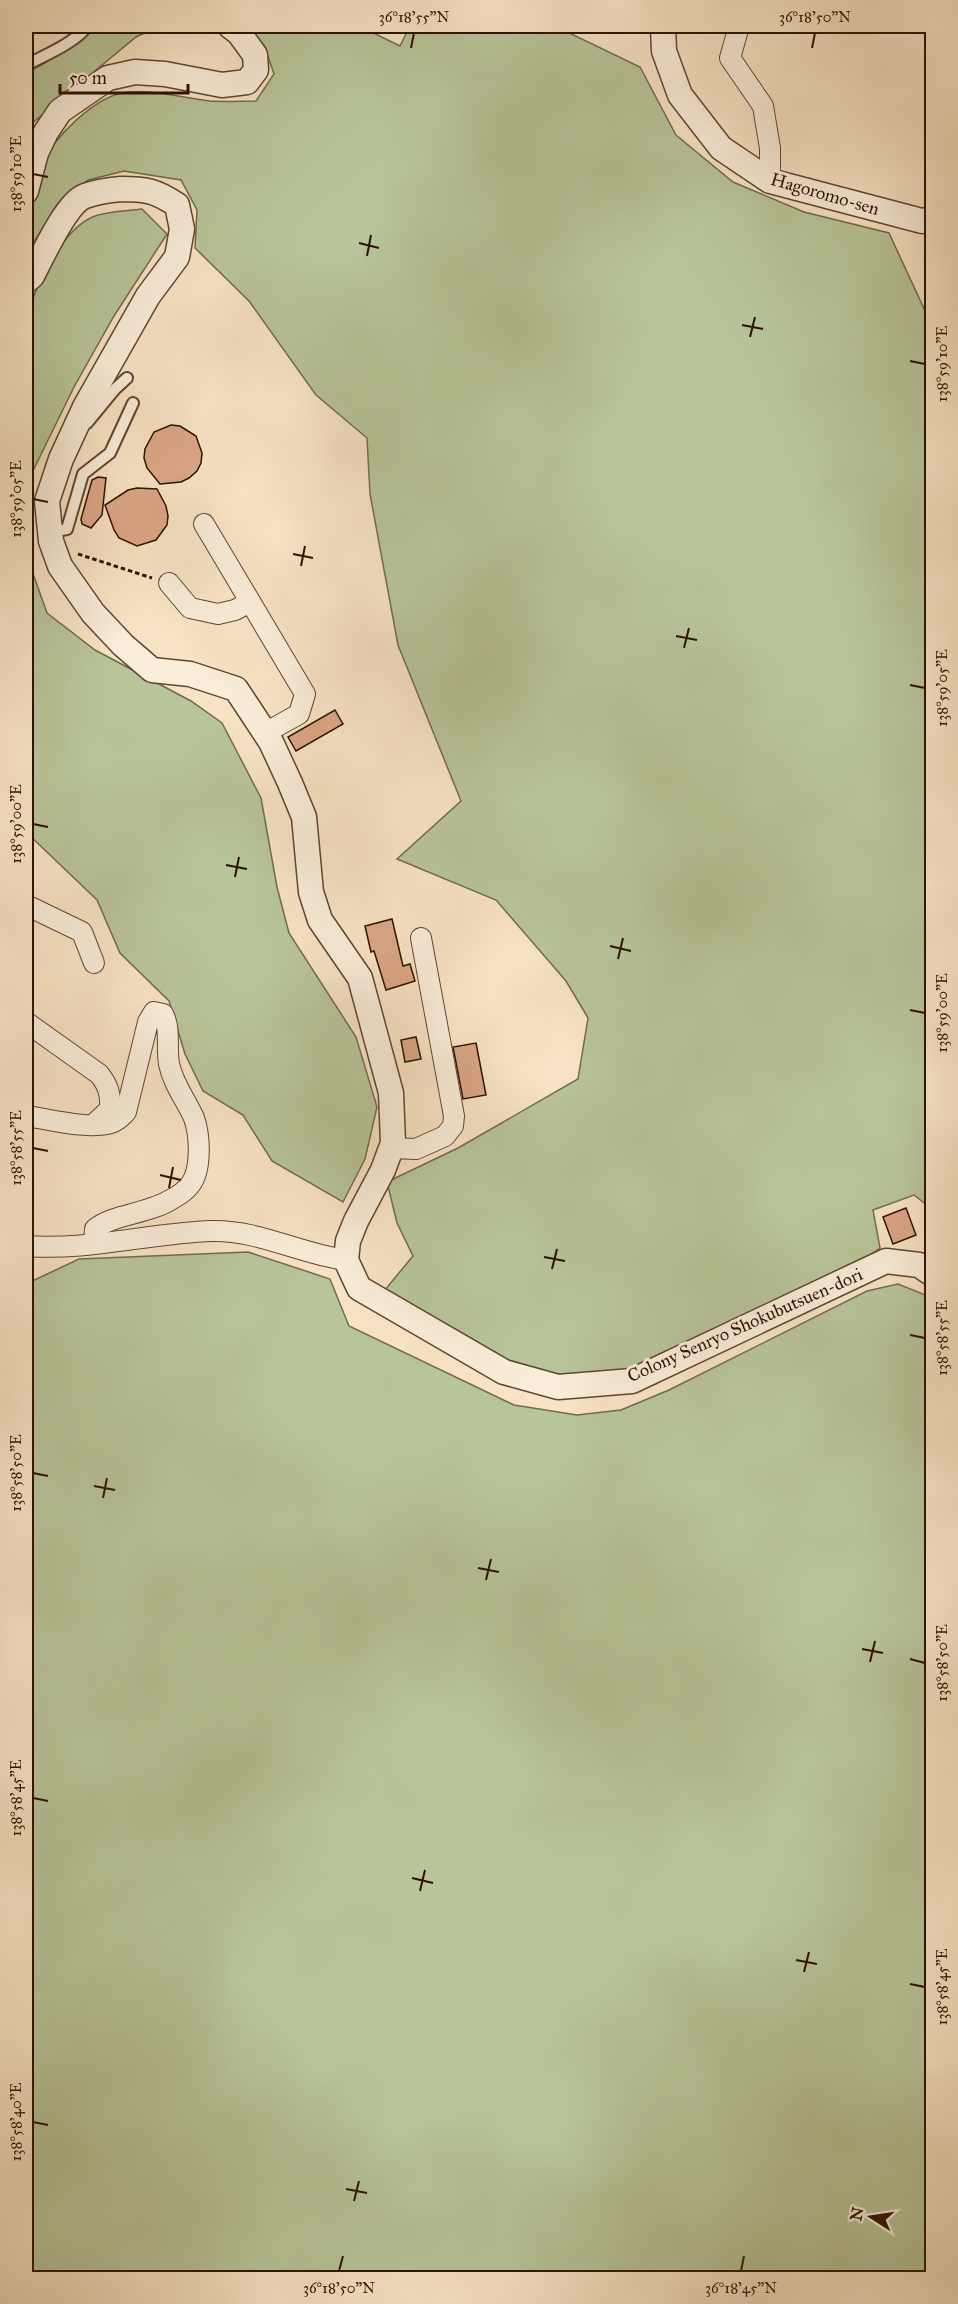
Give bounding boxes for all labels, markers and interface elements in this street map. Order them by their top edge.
text: 36°18'55"N [379,8,449,26]
text: 36°18'50"N [779,8,851,26]
scale bar [60,57,188,95]
text: 50 m [69,67,107,89]
text: 138°59'10"E [7,136,25,212]
street label: Hagoromo-sen [768,168,882,221]
text: 138°59'10"E [933,326,951,402]
text: 138°59'05"E [7,460,25,538]
text: 138°59'05"E [933,649,951,727]
text: 138°59'00"E [7,784,25,864]
text: 138°59'00"E [933,973,951,1053]
text: 138°58'55"E [7,1110,25,1186]
street label: Colony Senryo Shokubutsuen-dori [624,1263,866,1387]
text: 138°58'55"E [933,1300,951,1376]
text: 138°58'50"E [7,1434,25,1512]
text: 138°58'50"E [933,1624,951,1702]
text: 138°58'45"E [7,1759,25,1837]
text: 138°58'45"E [933,1948,951,2026]
text: 138°58'40"E [7,2082,25,2161]
north arrow [841,2187,901,2247]
text: N [846,2205,868,2223]
text: 36°18'50"N [303,2279,375,2297]
text: 36°18'45"N [705,2279,777,2297]

